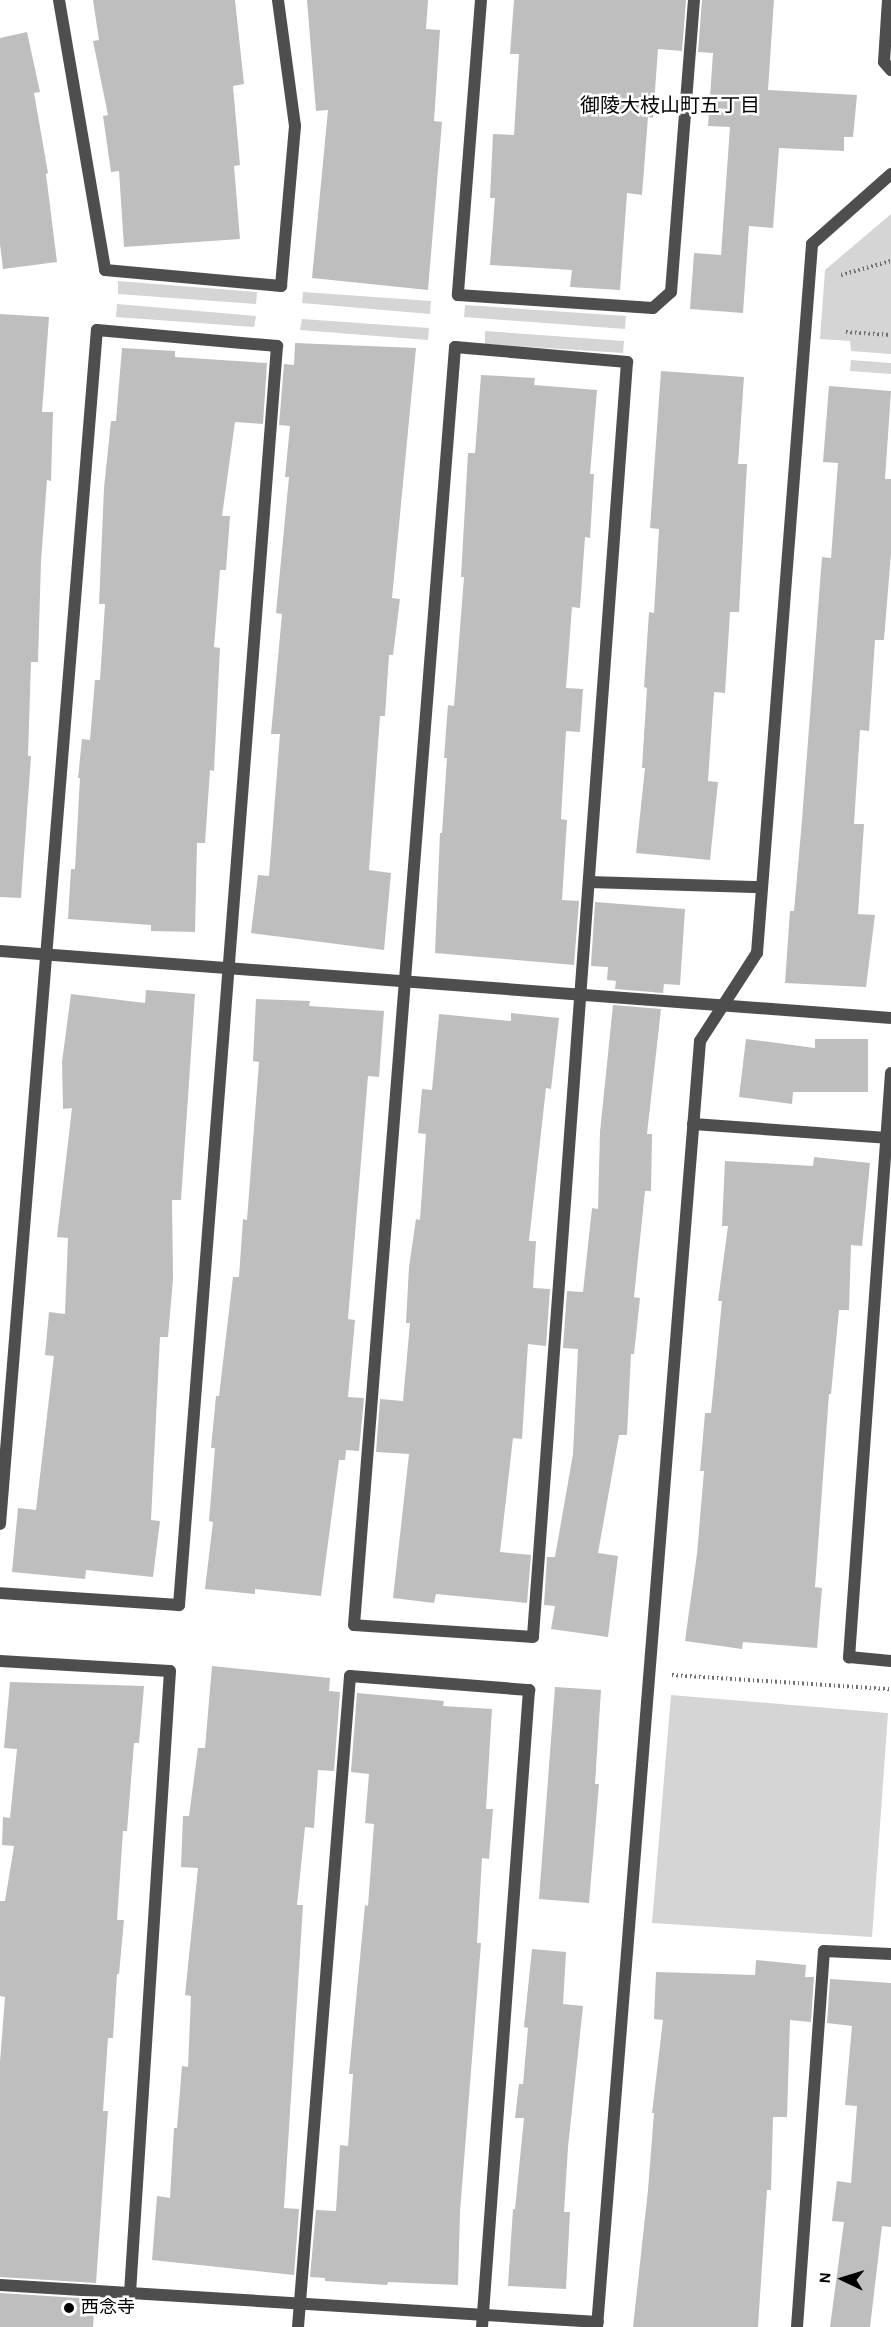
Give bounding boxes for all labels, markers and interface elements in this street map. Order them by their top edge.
district label: 御陵大枝山町五丁目 [580,94,760,118]
north arrow [813,2249,873,2309]
text: N [817,2272,833,2284]
place label: 西念寺 [81,2297,135,2319]
marker: 西念寺 [62,2301,76,2315]

